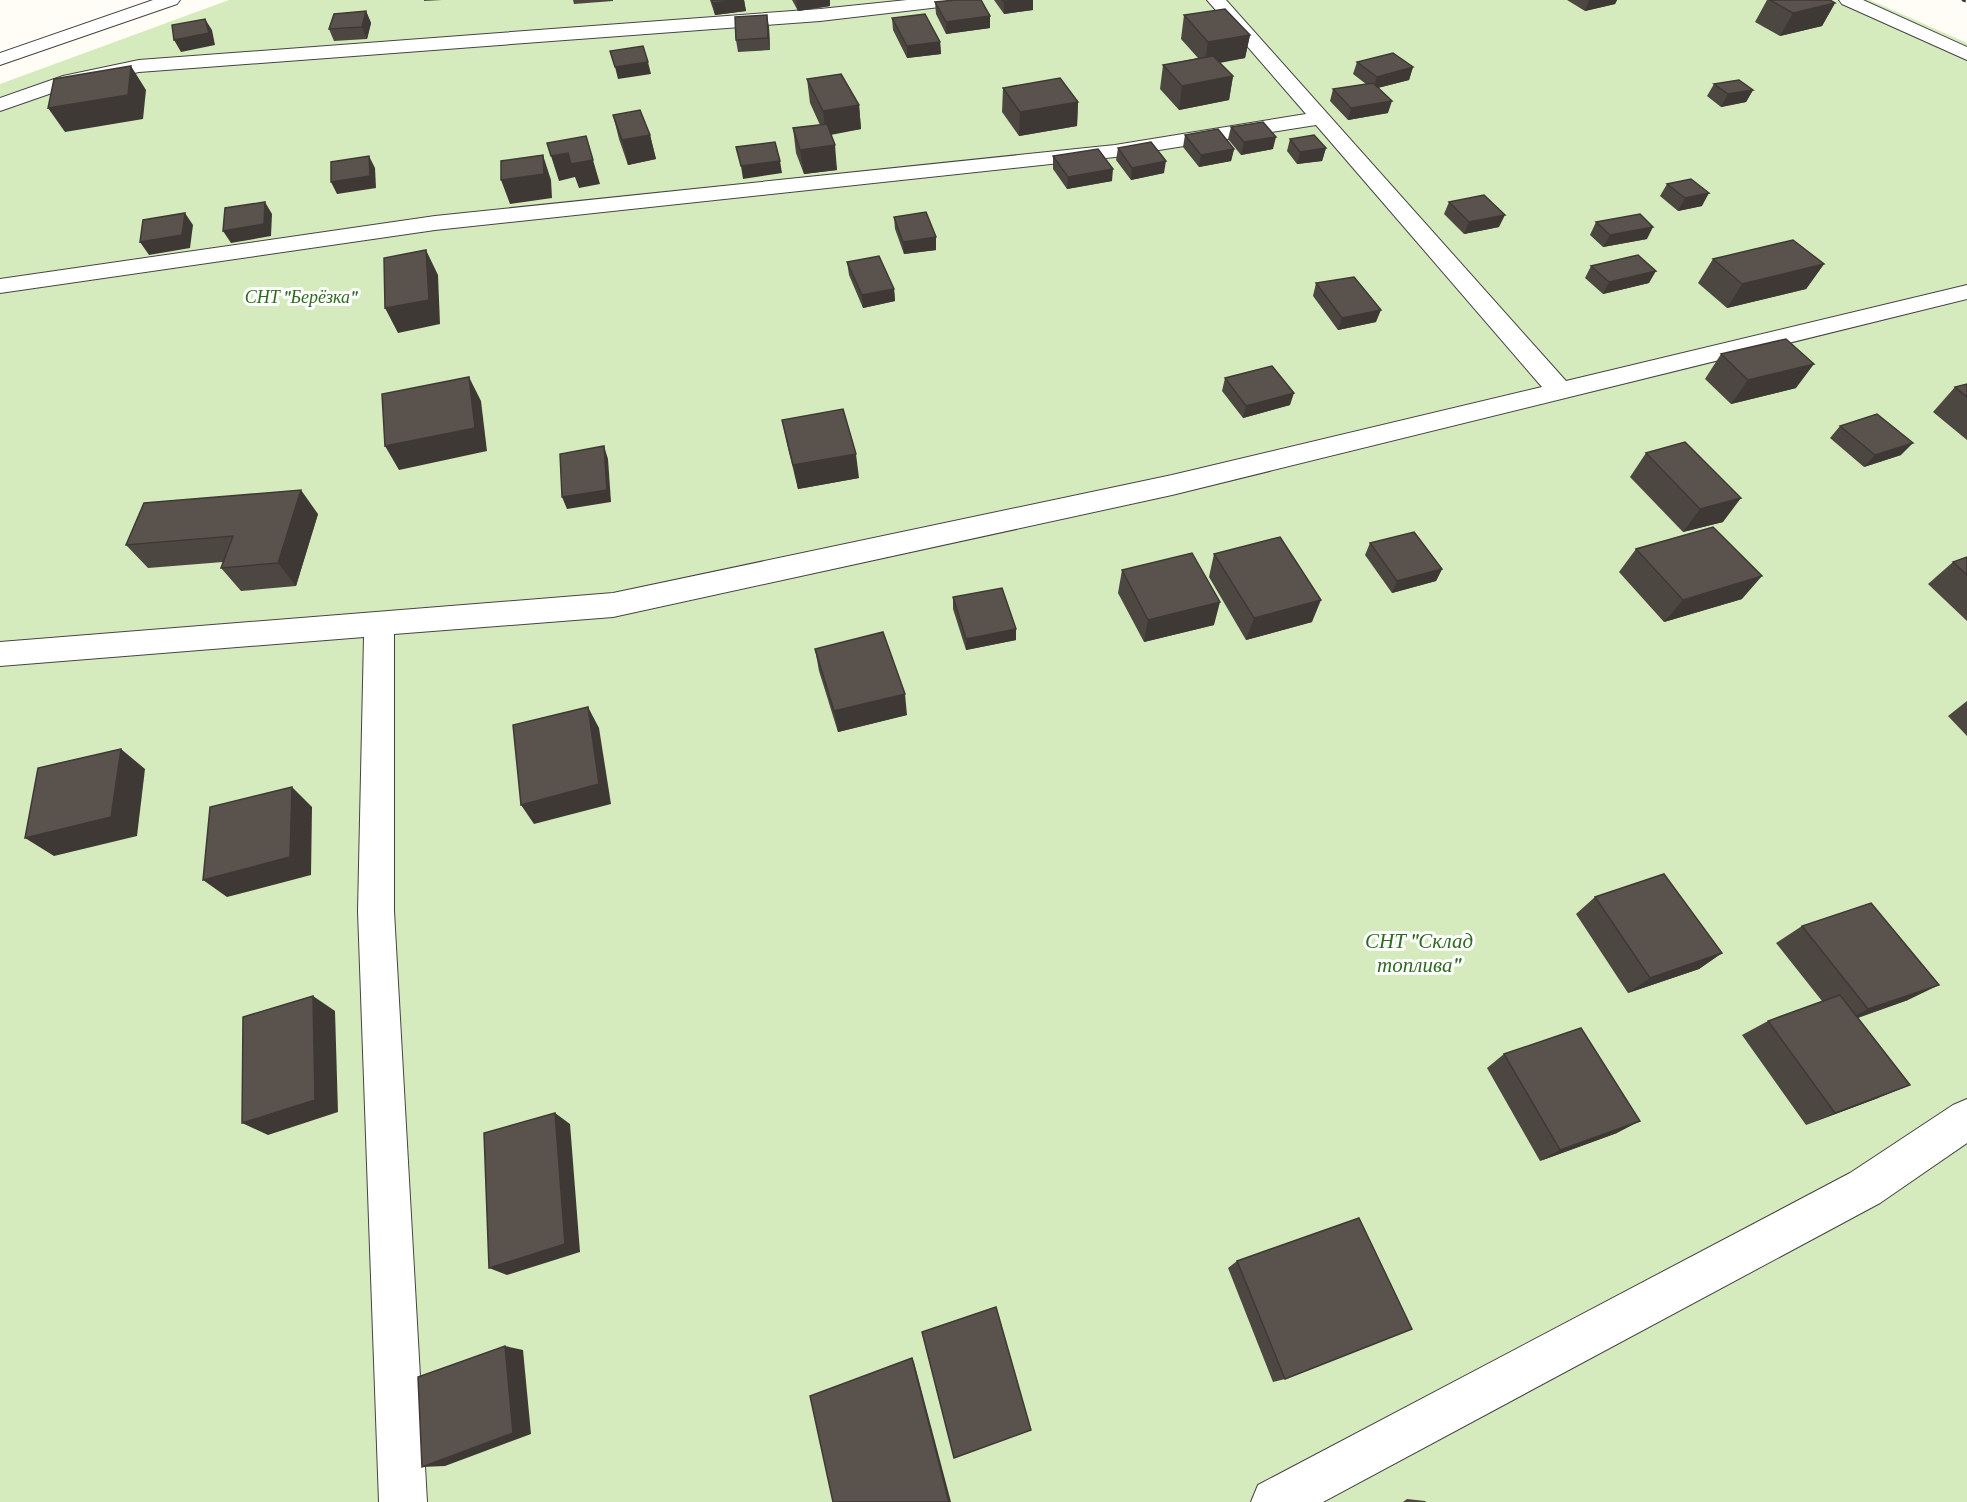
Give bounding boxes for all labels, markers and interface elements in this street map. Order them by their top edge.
park label: СНТ "Берёзка" [245,287,358,307]
park label: СНТ "Склад топлива" [1365,929,1473,977]

